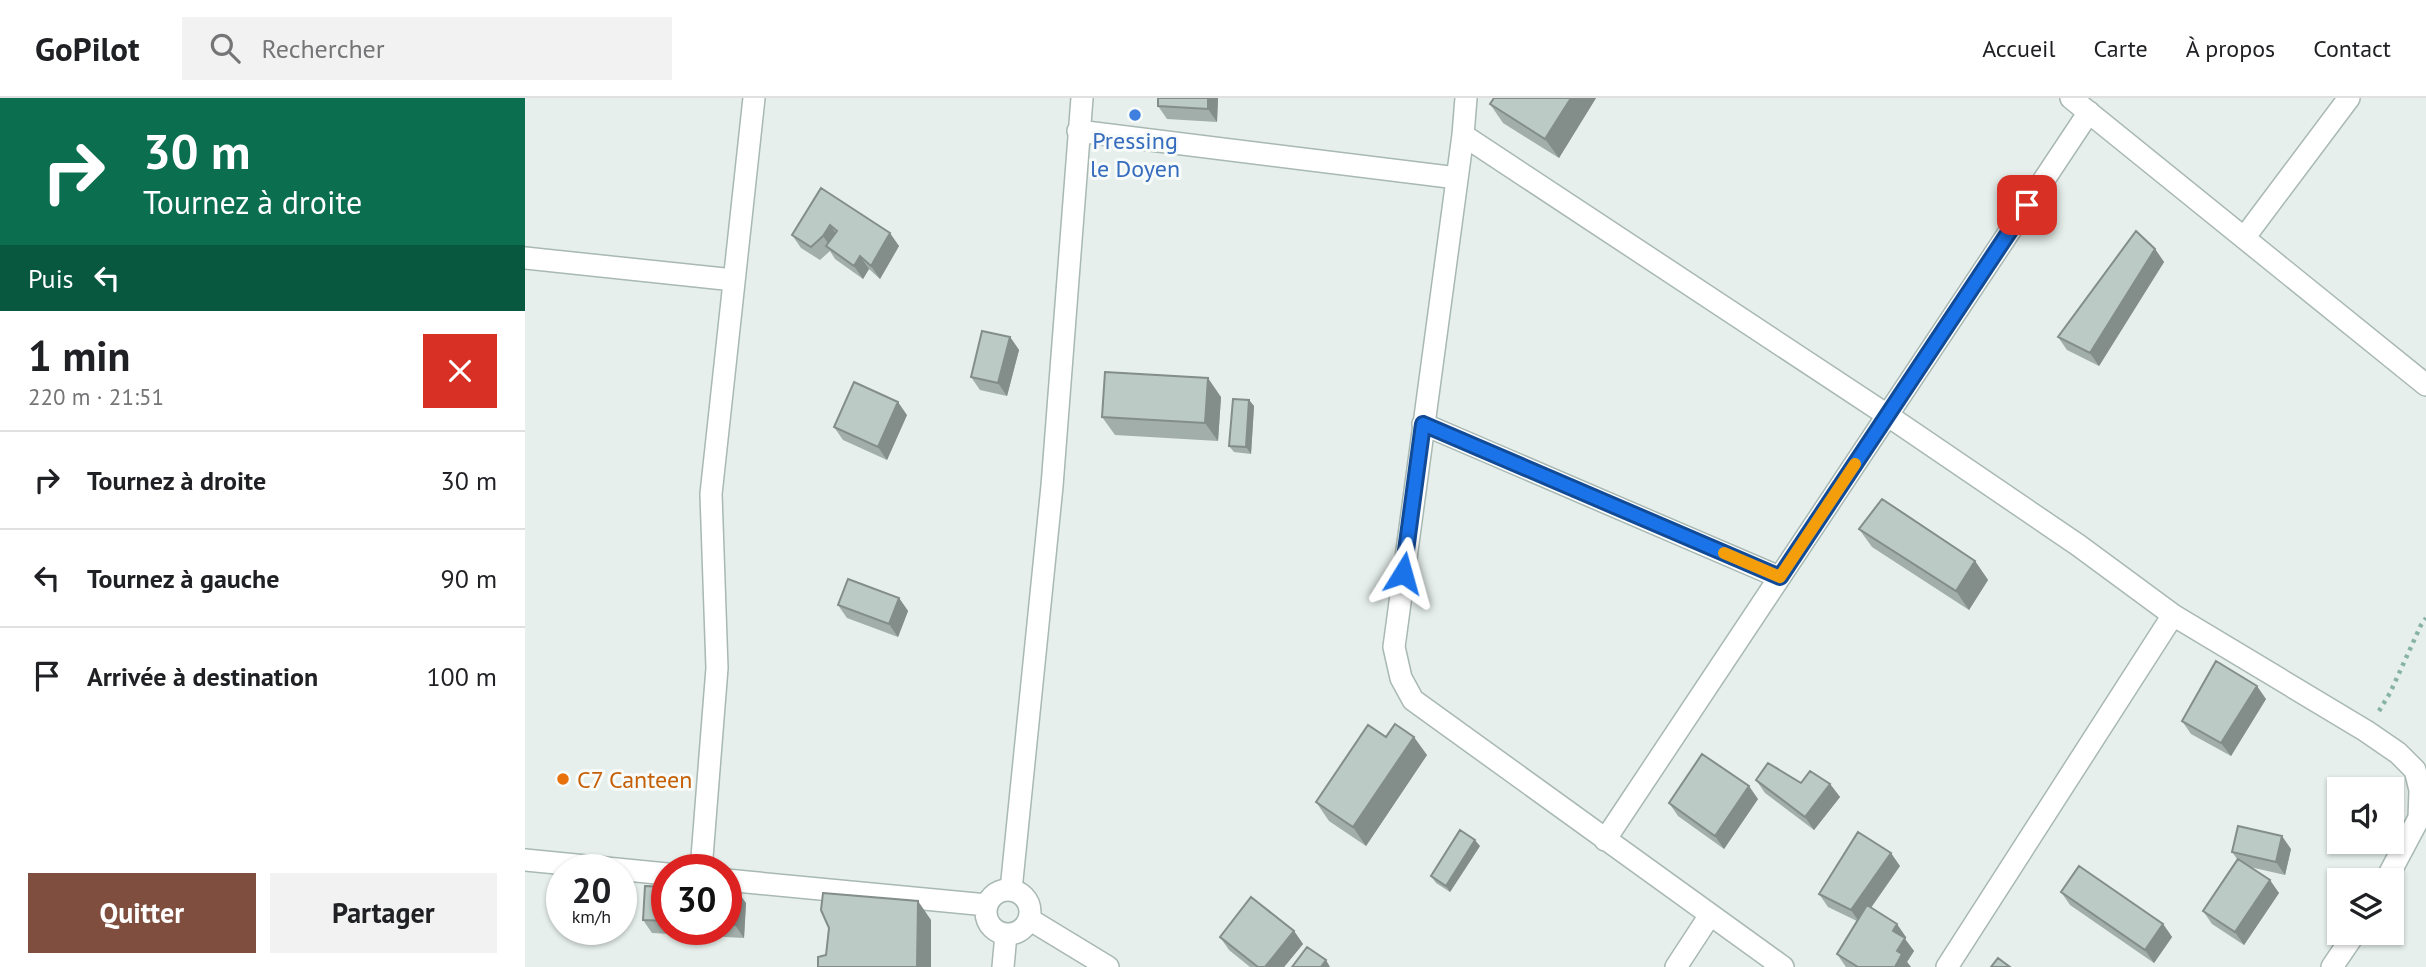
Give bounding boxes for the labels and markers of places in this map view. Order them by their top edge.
marker: Pressing le Doyen [1127,107,1143,123]
place label: Pressing le Doyen [1090,125,1180,184]
pin [1997,175,2057,235]
place label: C7 Canteen [577,764,692,795]
marker: C7 Canteen [555,771,571,787]

